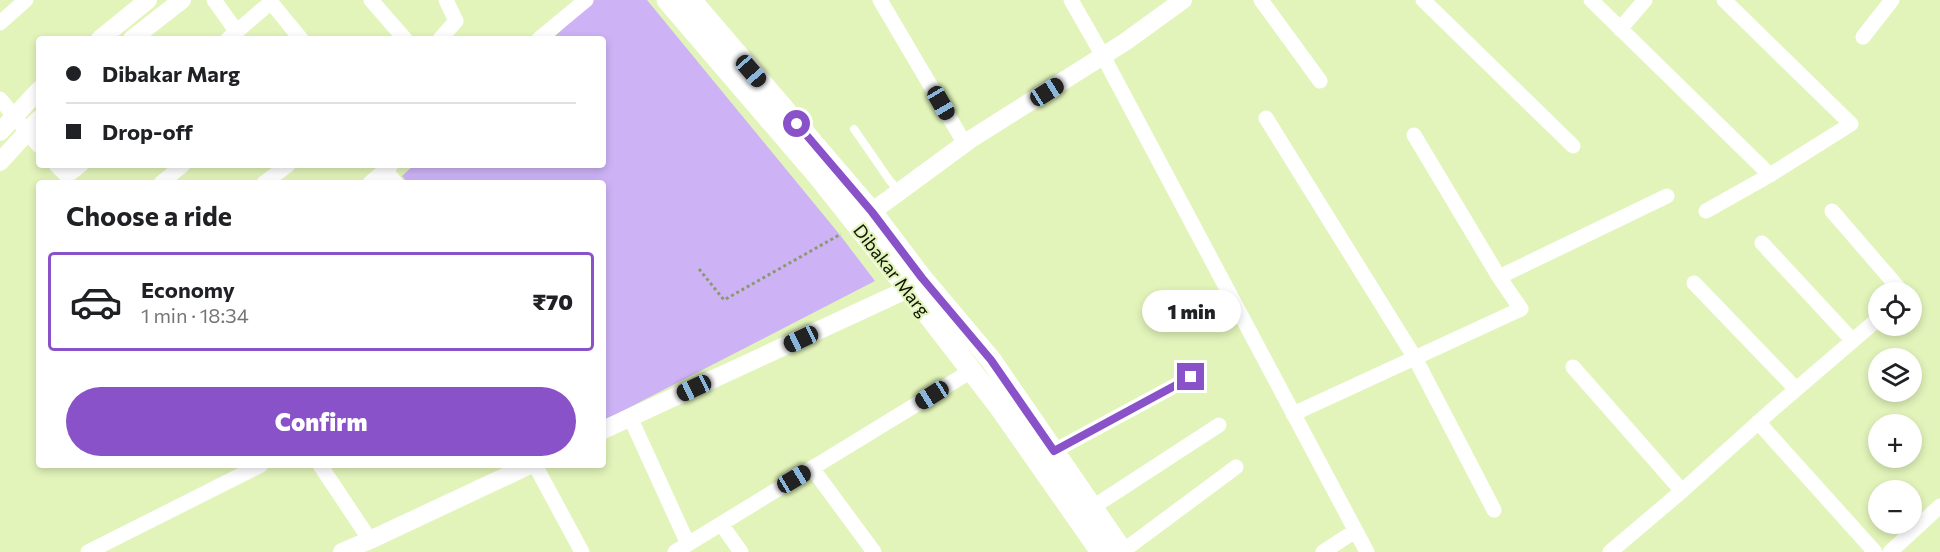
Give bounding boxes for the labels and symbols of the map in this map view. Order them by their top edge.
car [732,52,770,90]
car [1027,75,1067,109]
car [924,83,958,123]
route start [783,110,810,137]
street label: Dibakar Marg [849,219,935,321]
callout: 1 min [1142,290,1240,332]
car [781,323,821,355]
route end [1177,363,1204,390]
car [674,372,714,404]
car [912,378,952,412]
car [774,462,814,496]

